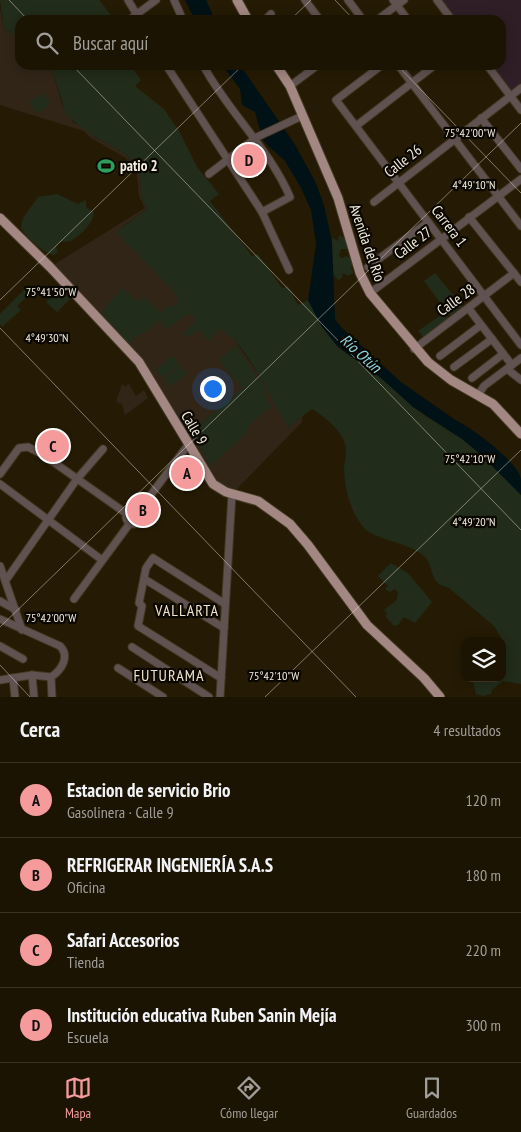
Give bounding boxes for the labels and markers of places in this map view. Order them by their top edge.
pin: D [233,141,265,179]
sports icon: patio 2 [96,156,116,176]
place label: patio 2 [120,156,158,175]
pin: C [37,427,69,465]
pin: A [171,454,203,492]
pin: B [127,491,159,529]

